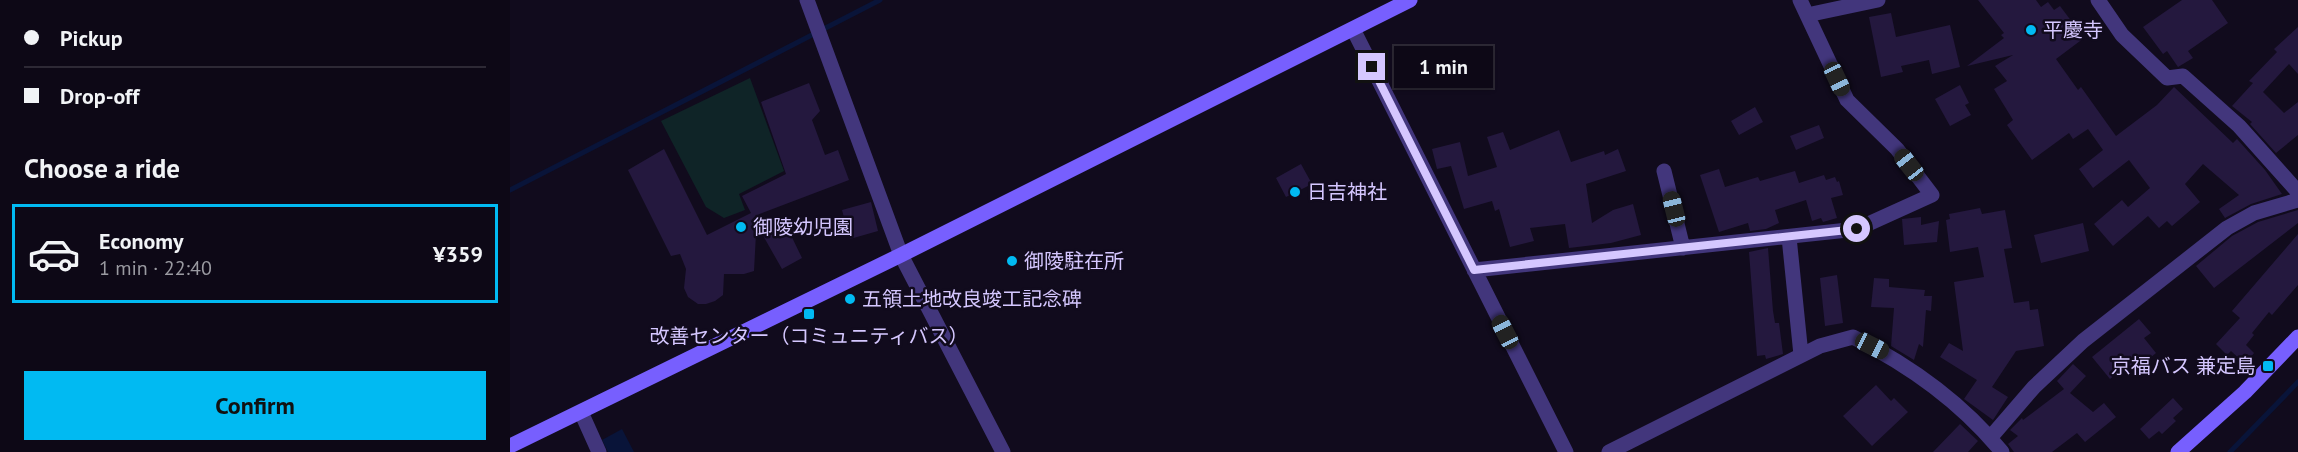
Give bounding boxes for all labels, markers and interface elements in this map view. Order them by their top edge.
place label: 平慶寺 [2043,17,2103,43]
marker: 平慶寺 [2024,23,2038,37]
text: Pickup [60,24,123,52]
callout: 1 min [1393,46,1492,88]
route end [1358,53,1385,80]
text: 1 min [1419,54,1468,80]
car [1821,59,1853,99]
text: Drop-off [60,82,139,110]
car [1891,145,1927,185]
text: Choose a ride [24,151,180,185]
place label: 日吉神社 [1307,179,1387,205]
marker: 日吉神社 [1288,185,1302,199]
car [1661,189,1687,229]
place label: 御陵幼児園 [753,214,853,240]
route start [1843,215,1870,242]
marker: 御陵幼児園 [734,220,748,234]
icon: car [27,227,81,281]
text: Economy [99,227,183,255]
text: ¥359 [433,240,483,268]
place label: 御陵駐在所 [1024,248,1124,274]
marker: 御陵駐在所 [1005,254,1019,268]
text: 1 min · 22:40 [99,255,212,281]
place label: 五領土地改良竣工記念碑 [862,286,1082,312]
marker: 五領土地改良竣工記念碑 [843,292,857,306]
marker: 改善センター（コミュニティバス） [802,307,816,321]
car [1489,312,1521,352]
place label: 改善センター（コミュニティバス） [650,323,968,349]
car [1852,330,1892,362]
place label: 京福バス 兼定島 [2111,353,2256,379]
marker: 京福バス 兼定島 [2261,359,2275,373]
button: Confirm [24,371,486,440]

